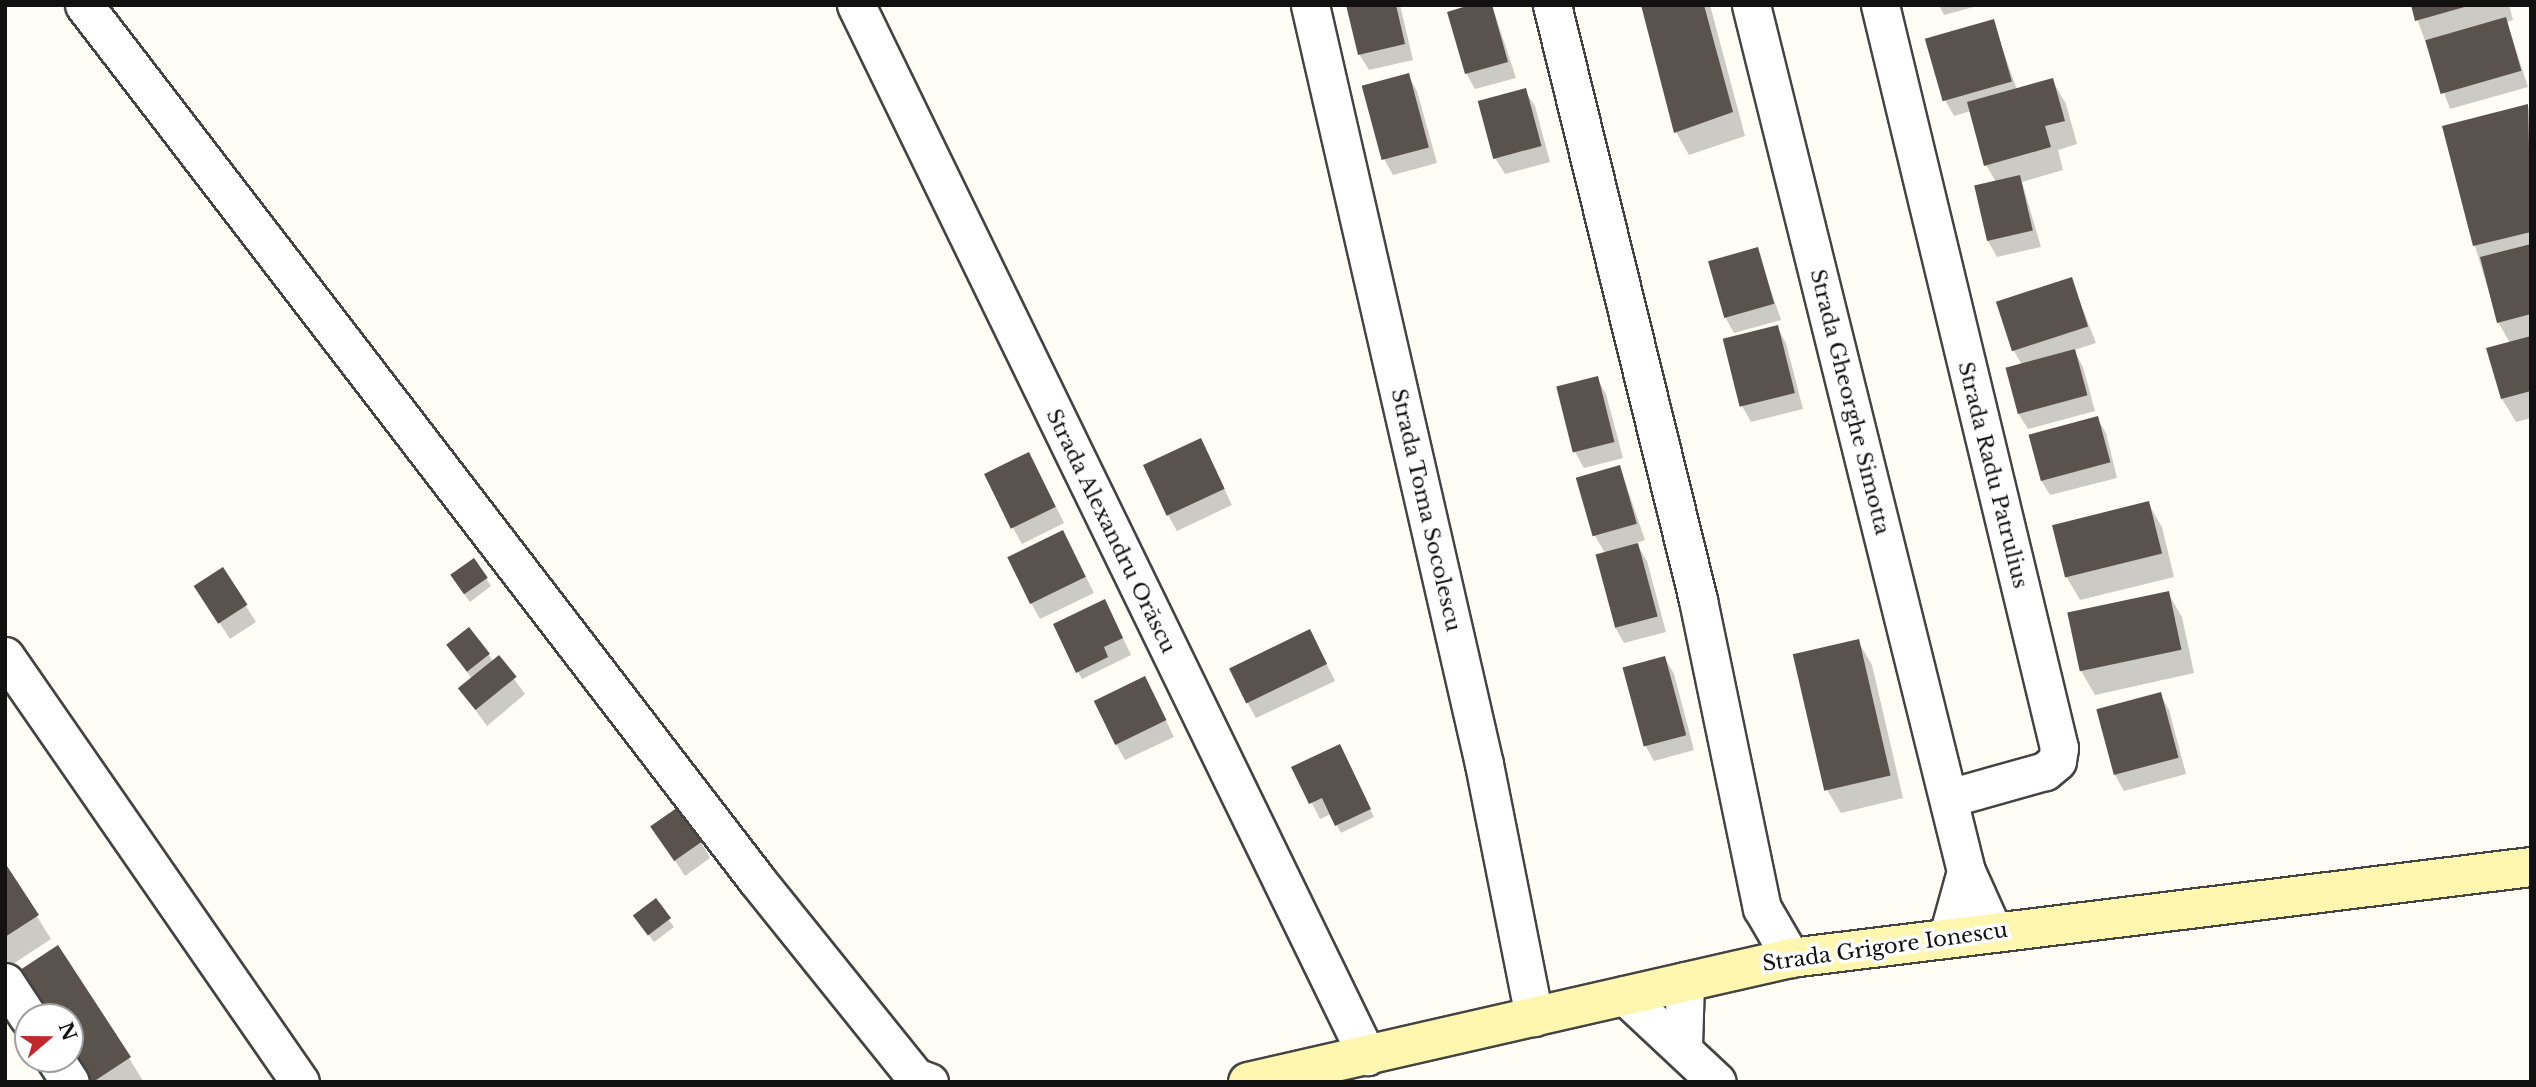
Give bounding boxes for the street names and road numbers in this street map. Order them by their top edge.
street label: Strada Gheorghe Simotta [1805,267,1895,537]
street label: Strada Radu Patrulius [1953,359,2033,591]
street label: Strada Toma Socolescu [1386,386,1466,634]
street label: Strada Alexandru Orăscu [1041,404,1181,658]
street label: Strada Grigore Ionescu [1761,917,2009,977]

